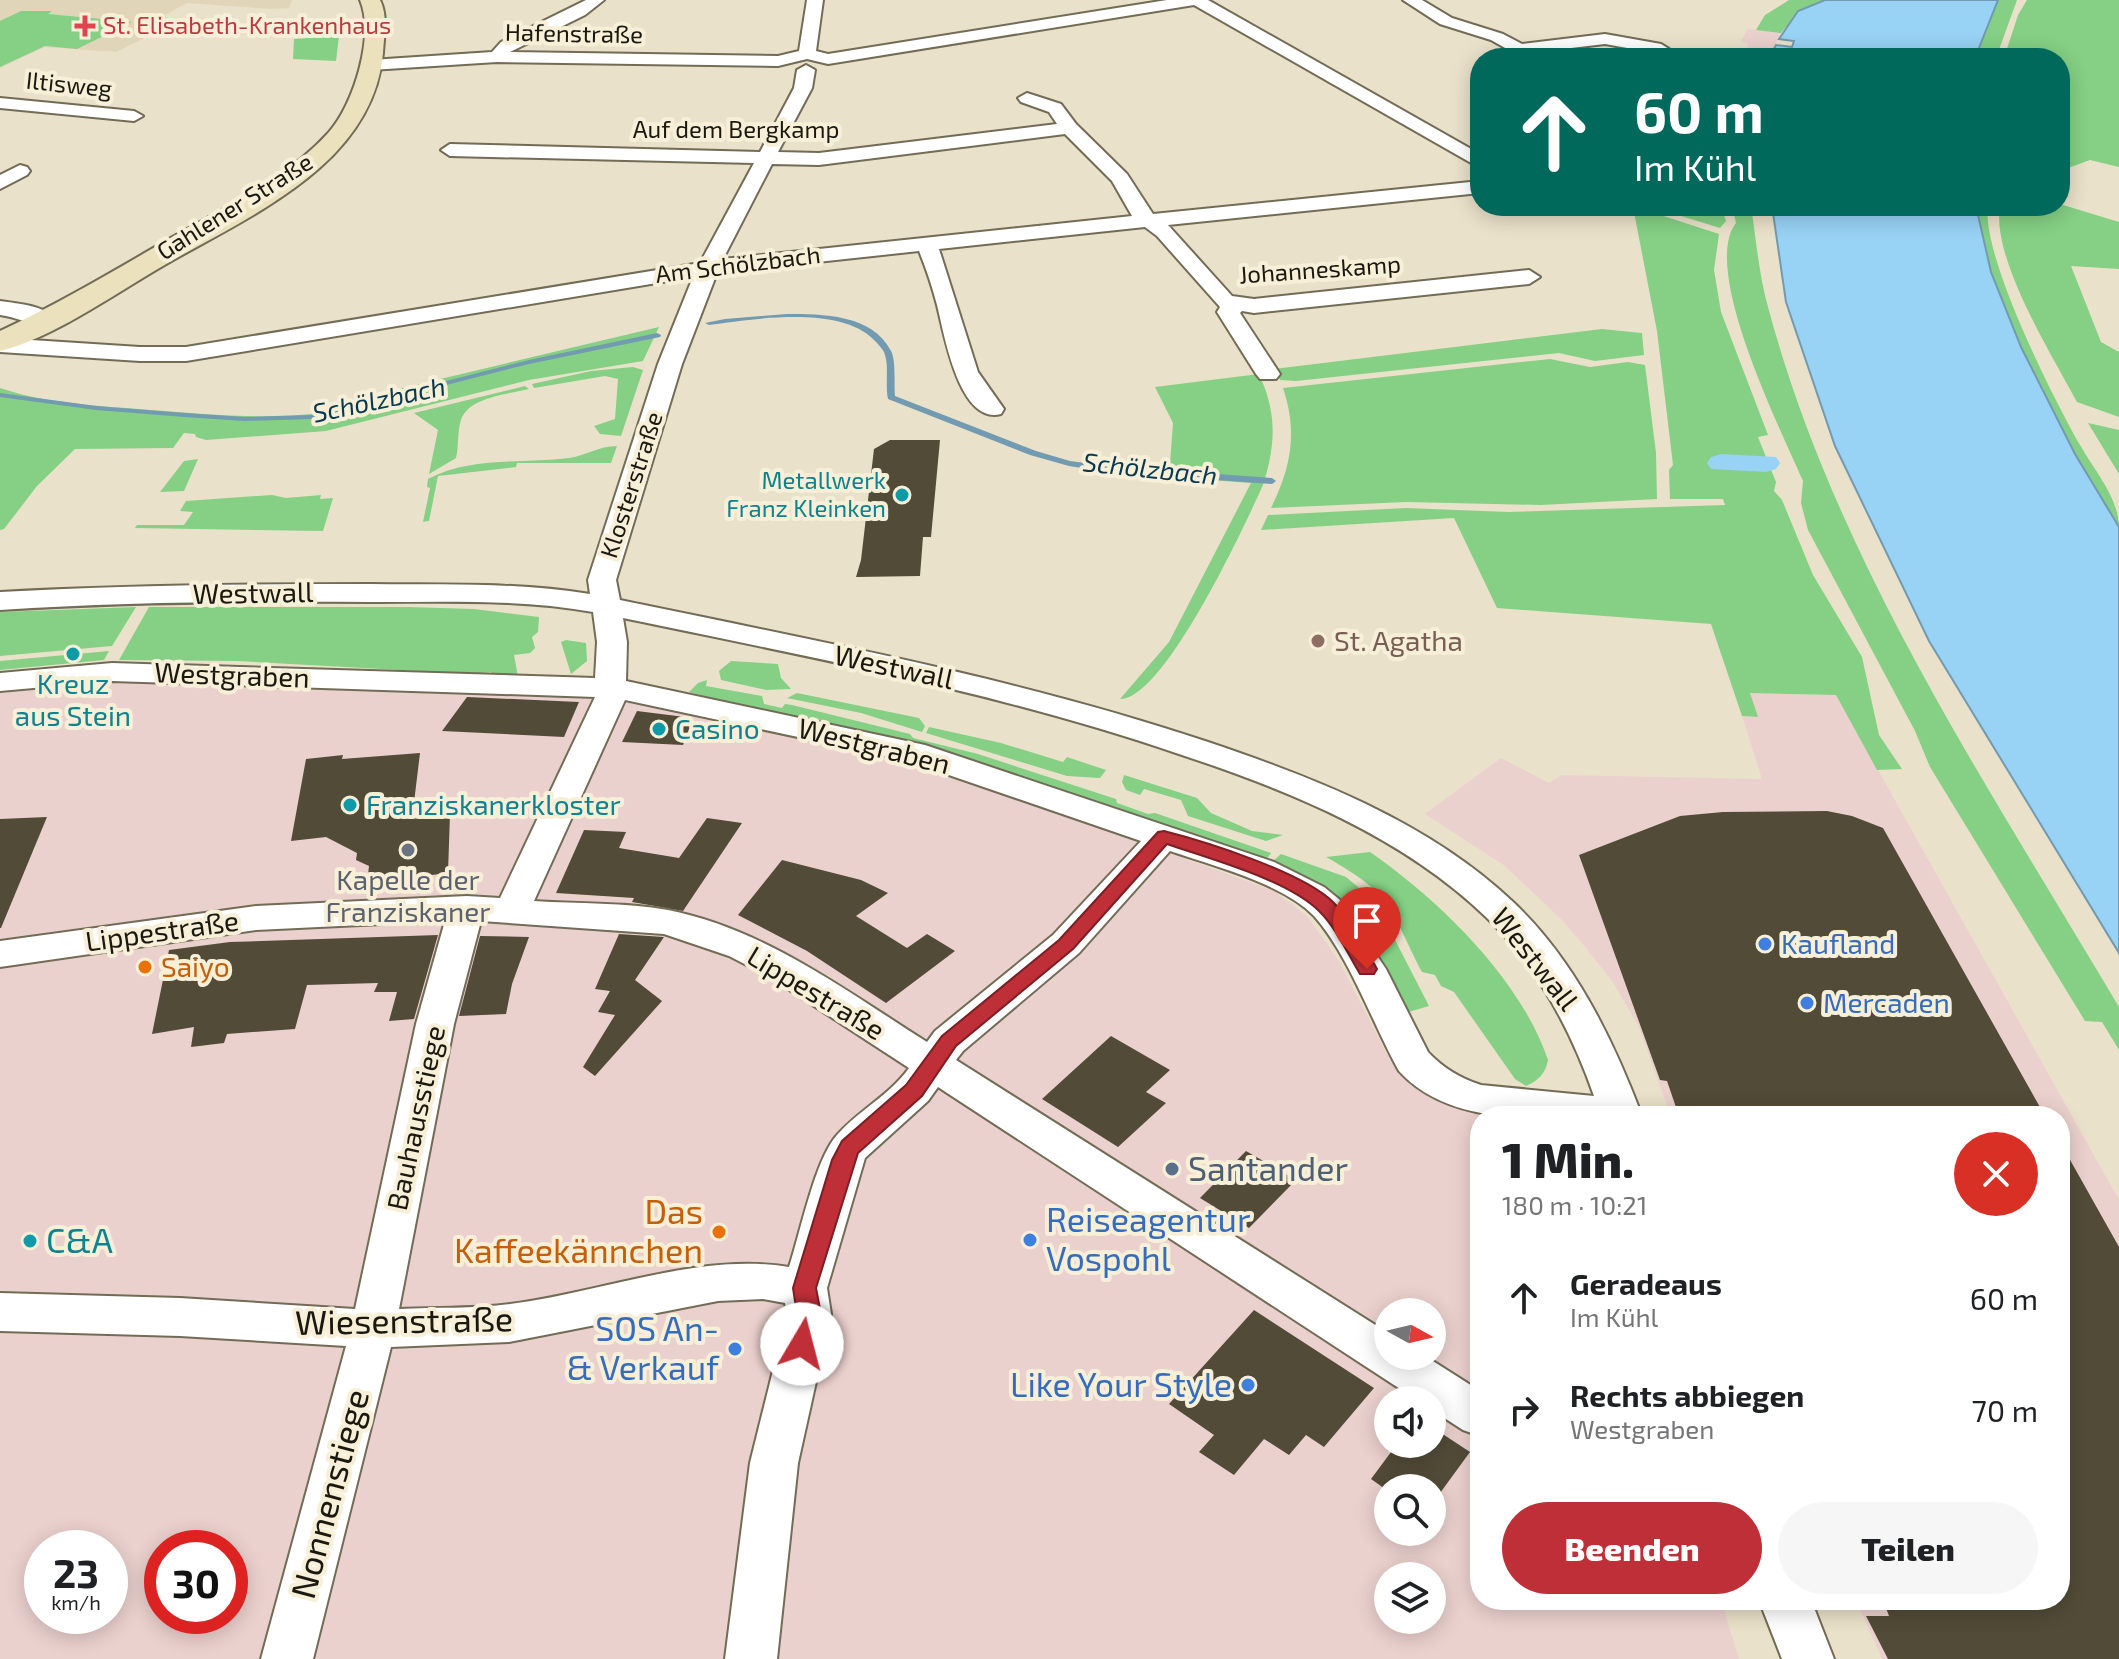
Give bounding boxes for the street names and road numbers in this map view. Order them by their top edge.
street label: Hafenstraße [505,17,643,48]
street label: Iltisweg [25,65,114,102]
street label: Auf dem Bergkamp [633,114,839,143]
street label: Gahlener Straße [151,146,317,265]
street label: Am Schölzbach [654,239,822,288]
street label: Johanneskamp [1238,248,1402,289]
street label: Klosterstraße [593,408,668,561]
street label: Westwall [192,574,314,610]
street label: Westwall [832,637,958,695]
street label: Westgraben [154,654,310,694]
street label: Westgraben [795,710,954,780]
street label: Westwall [1485,900,1587,1017]
street label: Lippestraße [83,902,241,958]
street label: Lippestraße [742,938,891,1046]
street label: Bauhausstiege [379,1022,451,1213]
street label: Wiesenstraße [295,1297,513,1342]
street label: Nonnenstiege [281,1385,376,1603]

